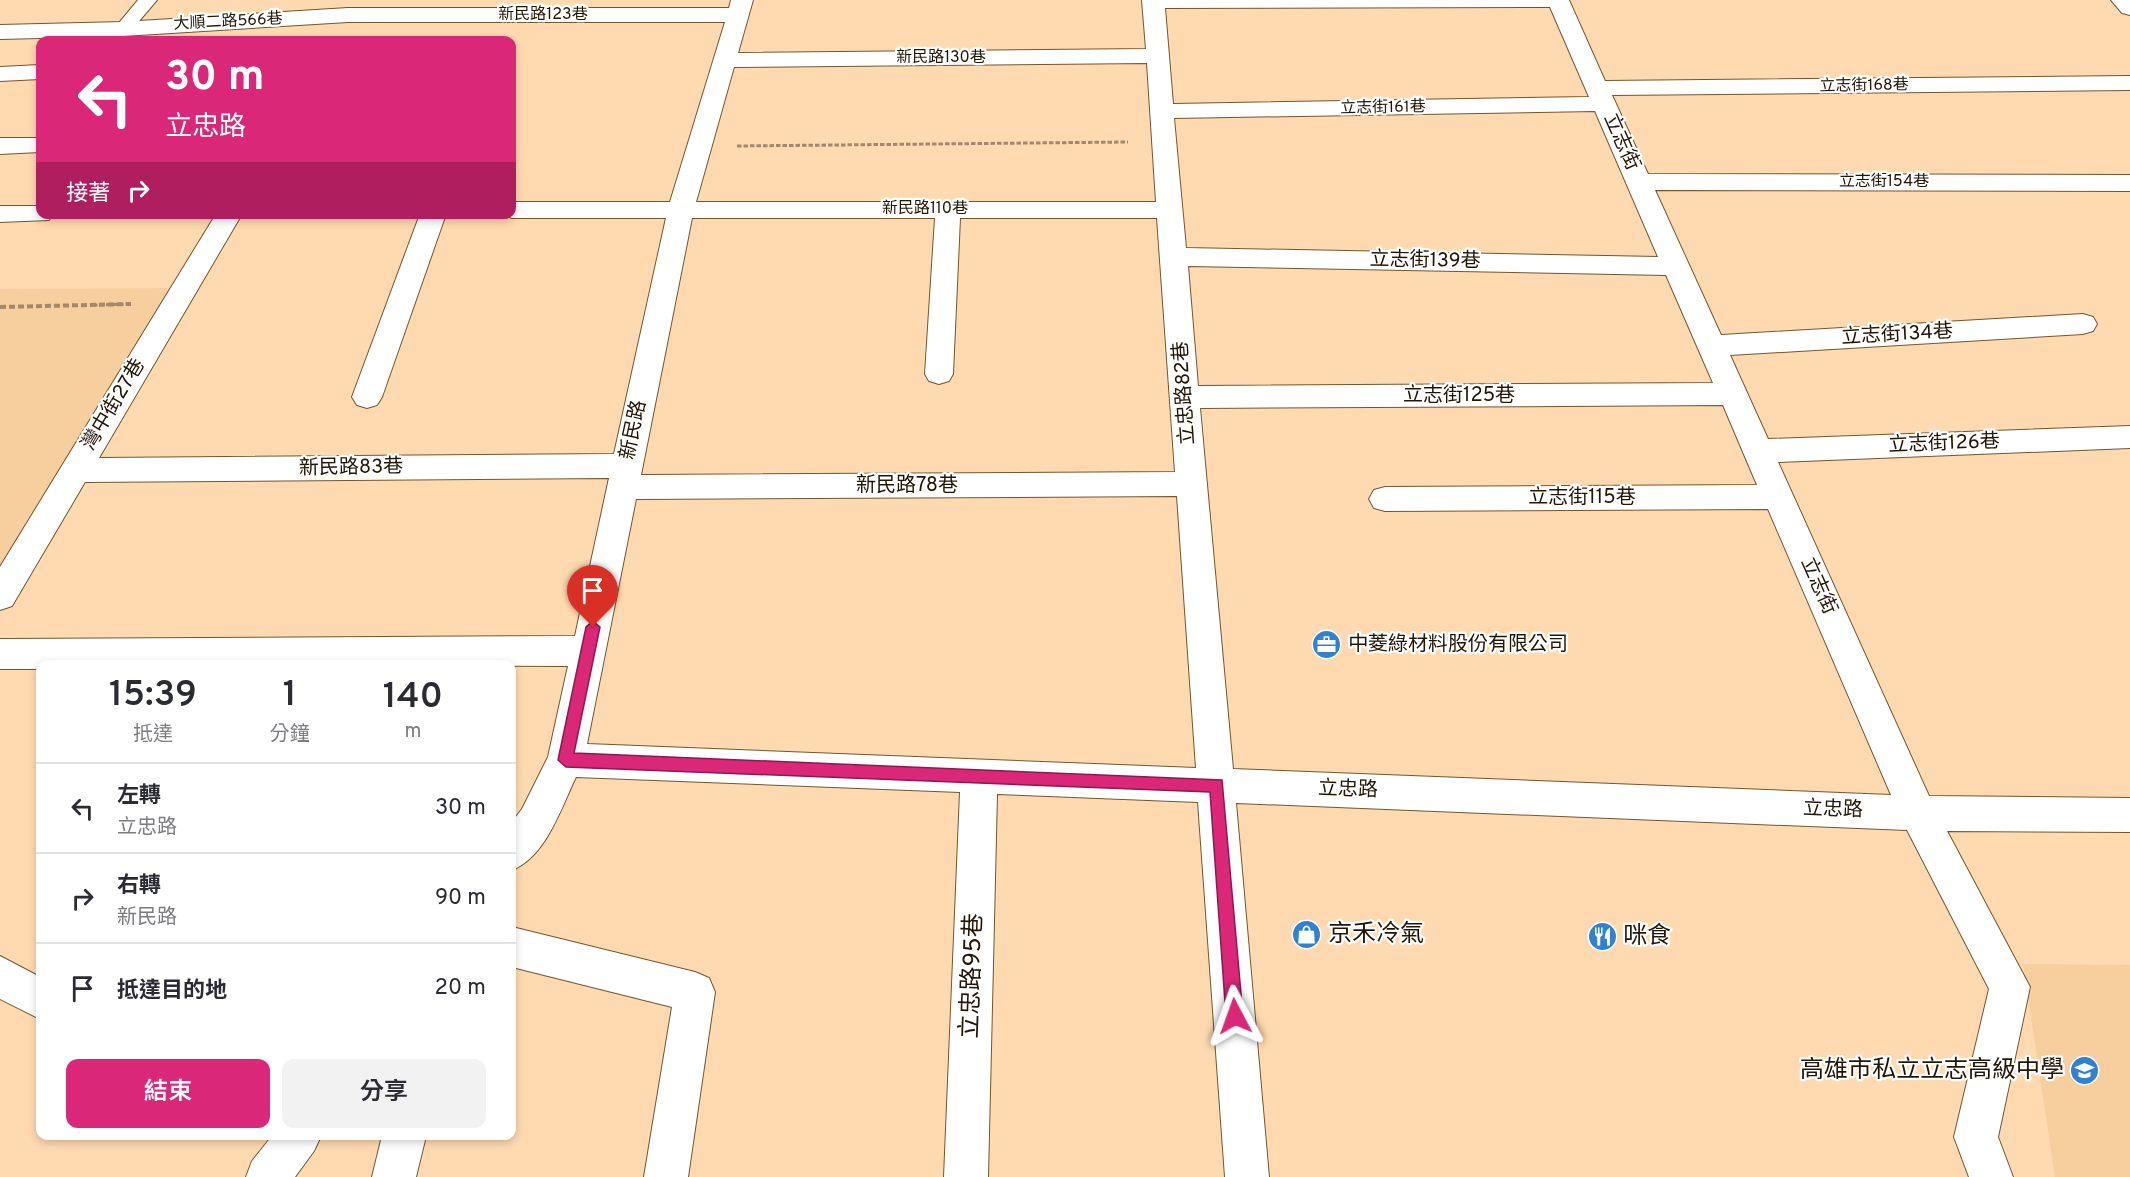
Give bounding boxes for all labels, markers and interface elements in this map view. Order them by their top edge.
street label: 新民路123巷 [498,5,588,25]
street label: 大順二路566巷 [173,9,283,35]
street label: 新民路130巷 [896,48,986,68]
text: 30 m [165,52,264,105]
icon: left [66,60,144,138]
street label: 立志街168巷 [1819,75,1909,97]
street label: 立志街161巷 [1340,97,1426,119]
street label: 立志街 [1597,109,1645,175]
text: 立忠路 [165,111,246,145]
street label: 立志街154巷 [1839,172,1929,192]
icon: right [122,174,155,207]
text: 接著 [66,181,110,208]
street label: 新民路110巷 [882,199,968,219]
street label: 立志街139巷 [1369,247,1481,275]
street label: 立志街134巷 [1840,319,1954,351]
street label: 立忠路82巷 [1168,340,1202,446]
street label: 灣中街27巷 [76,354,152,456]
street label: 立志街125巷 [1403,383,1515,409]
street label: 新民路 [615,398,653,462]
street label: 立志街126巷 [1888,429,2000,459]
street label: 新民路83巷 [299,454,403,482]
street label: 新民路78巷 [856,473,958,499]
street label: 立志街115巷 [1528,485,1636,511]
street label: 立志街 [1794,553,1842,619]
pin [567,565,618,627]
icon: arrive [576,574,609,607]
office icon: 中菱綠材料股份有限公司 [1311,629,1343,661]
place label: 中菱綠材料股份有限公司 [1348,632,1568,658]
text: 15:39 [109,673,197,719]
text: 1 [283,673,297,719]
text: 140 [383,675,443,721]
text: m [404,719,421,745]
text: 抵達 [133,722,173,748]
text: 分鐘 [270,722,310,748]
street label: 立忠路 [1318,776,1378,804]
text: 左轉 [117,783,161,810]
icon: left [66,792,99,825]
text: 30 m [435,795,486,822]
street label: 立忠路 [1803,796,1863,824]
text: 立忠路 [117,815,177,841]
text: 右轉 [117,873,161,900]
icon: right [66,882,99,915]
text: 90 m [435,885,486,912]
text: 新民路 [117,905,177,931]
street label: 立忠路95巷 [956,913,990,1039]
shop icon: 京禾冷氣 [1291,919,1323,951]
place label: 京禾冷氣 [1328,920,1424,950]
restaurant icon: 咪食 [1586,921,1618,953]
place label: 咪食 [1623,922,1671,952]
icon: arrive [66,972,99,1005]
text: 20 m [435,975,486,1002]
text: 抵達目的地 [117,978,227,1005]
position arrow [1203,984,1267,1048]
school or university icon: 高雄市私立立志高級中學 [2069,1055,2101,1087]
place label: 高雄市私立立志高級中學 [1800,1056,2064,1086]
button: 結束 [66,1059,270,1128]
button: 分享 [282,1059,486,1128]

